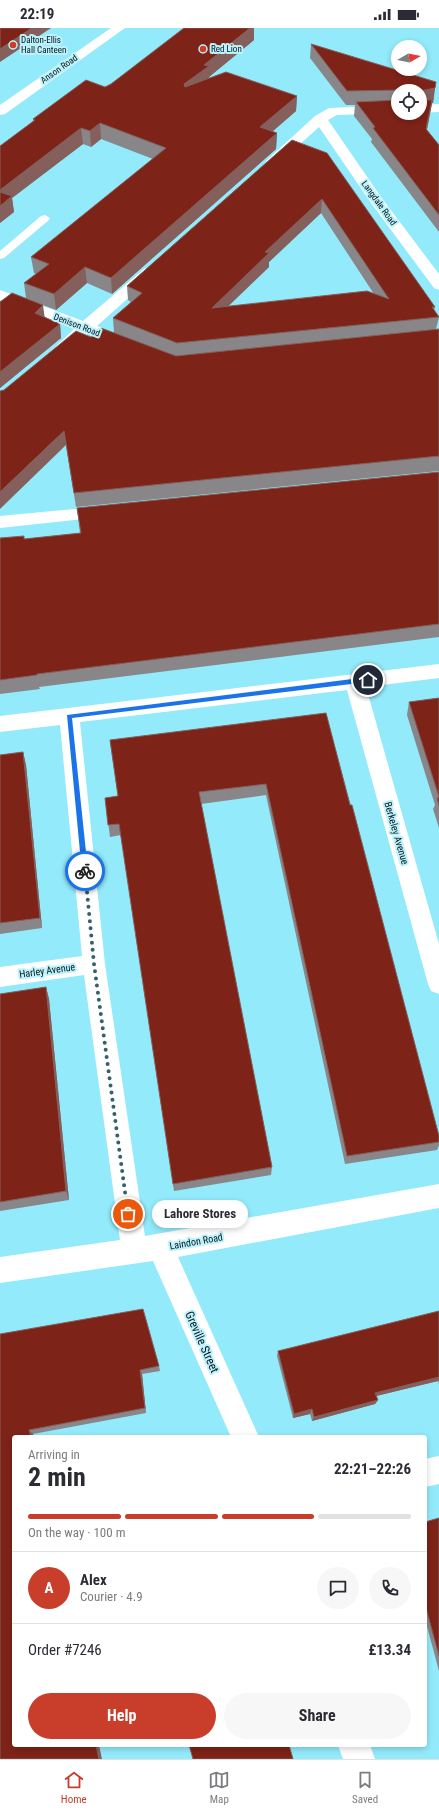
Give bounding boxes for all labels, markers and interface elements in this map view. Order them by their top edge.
text: 22:19 [20,5,54,23]
place label: Dalton-Ellis Hall Canteen [21,35,66,55]
marker: Dalton-Ellis Hall Canteen [8,40,18,50]
north arrow [391,40,427,76]
map controls [391,40,427,120]
marker: Red Lion [198,44,208,54]
place label: Red Lion [211,44,242,54]
street label: Anson Road [39,53,79,85]
button: locate [391,84,427,120]
street label: Langdale Road [359,179,399,227]
street label: Denison Road [52,312,102,338]
pin [351,663,385,697]
icon: home [357,669,379,691]
street label: Berkeley Avenue [382,801,411,866]
courier [65,851,105,891]
icon: bike [74,860,96,882]
street label: Harley Avenue [18,961,76,980]
pin [111,1197,145,1231]
callout: Lahore Stores [152,1200,248,1228]
icon: bag [117,1203,139,1225]
text: Lahore Stores [164,1206,236,1221]
street label: Laindon Road [169,1231,224,1252]
street label: Greville Street [182,1309,222,1375]
text: Arriving in [28,1447,80,1462]
text: 22:21–22:26 [334,1460,411,1478]
text: 2 min [28,1462,86,1492]
text: On the way · 100 m [28,1525,125,1540]
button: chat [317,1567,359,1609]
button: phone [369,1567,411,1609]
text: Alex [80,1571,107,1589]
text: A [45,1579,53,1597]
text: Courier · 4.9 [80,1589,143,1604]
text: Order #7246 [28,1641,102,1659]
text: £13.34 [368,1641,411,1659]
button: Help [28,1693,216,1739]
button: Share [224,1693,411,1739]
tab: Home [61,1769,87,1806]
tab: Map [208,1769,230,1806]
tab: Saved [352,1769,378,1806]

